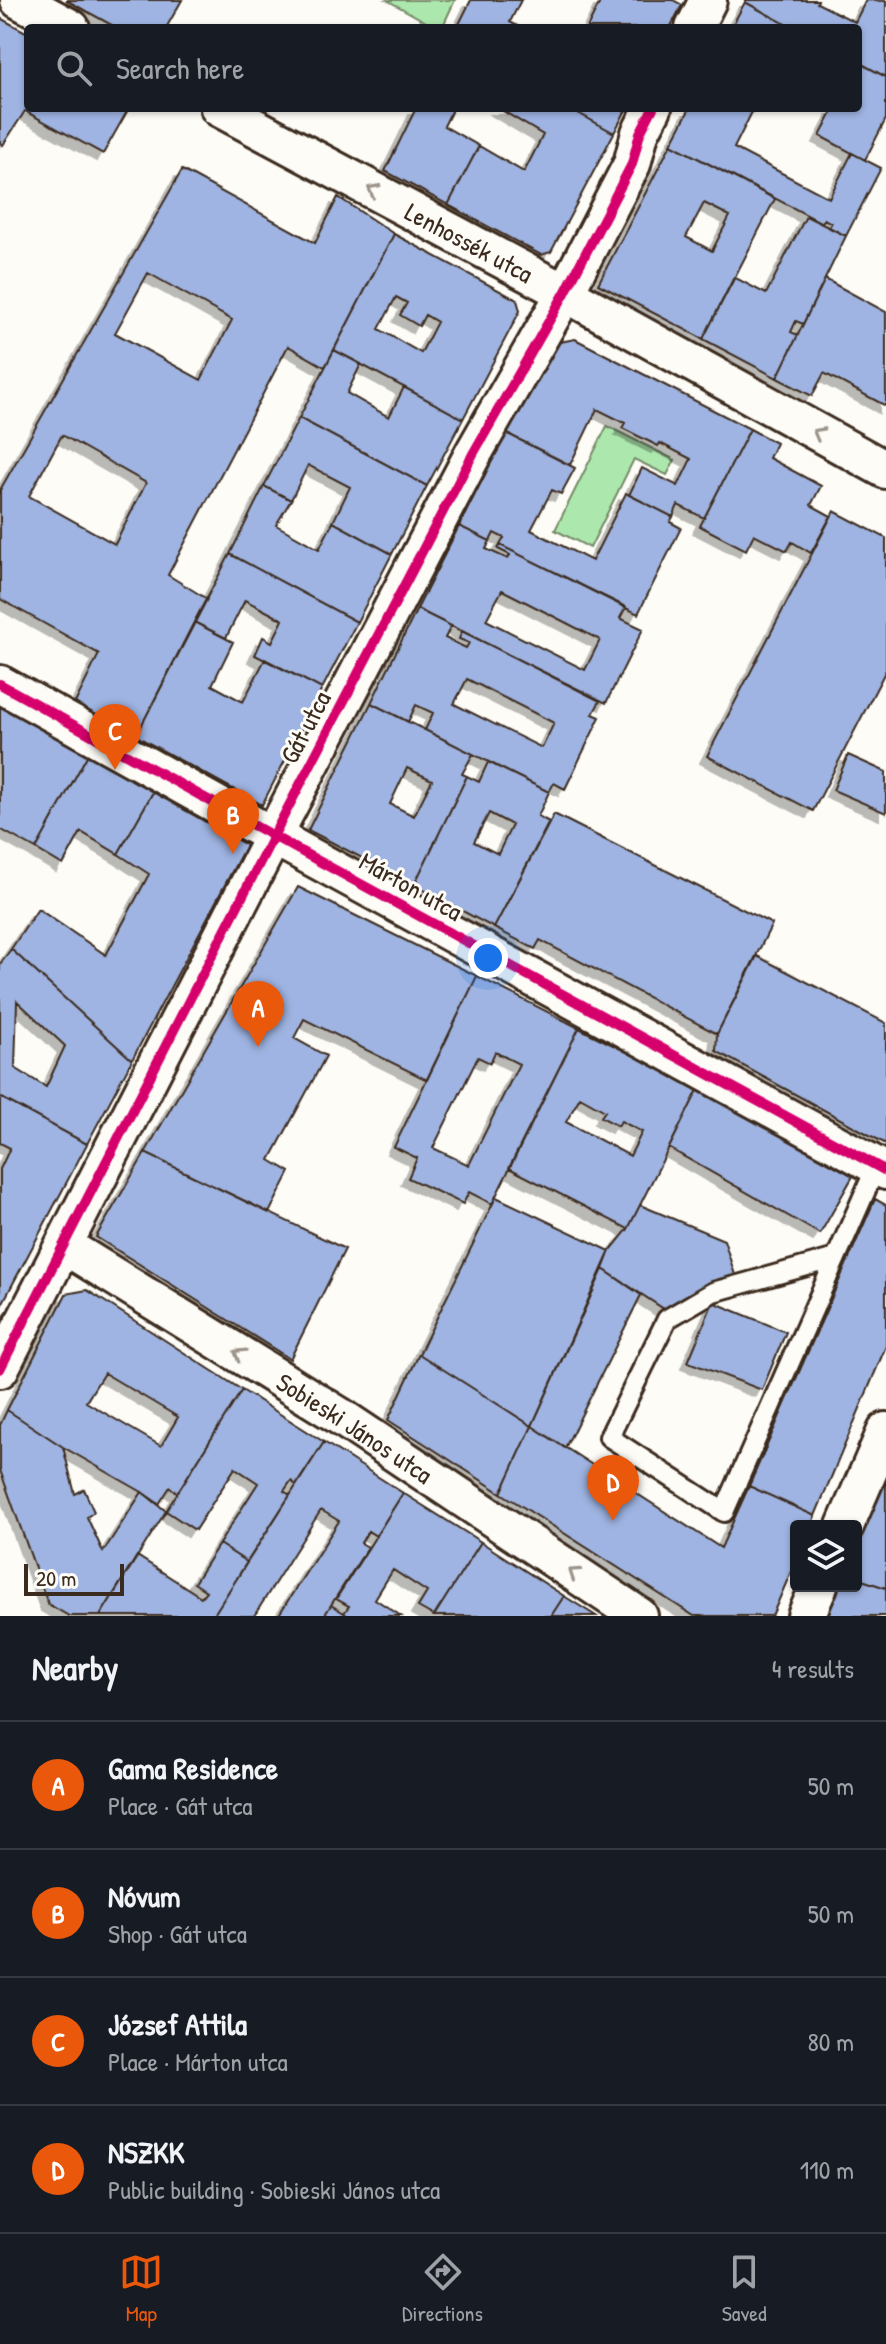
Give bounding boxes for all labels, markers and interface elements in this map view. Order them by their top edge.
search box [24,24,862,112]
icon: search [52,46,96,90]
text: Search here [116,48,244,88]
one-way arrow [367,185,381,200]
street label: Lenhossék utca [399,193,539,290]
one-way arrow [811,427,826,442]
street label: Gát utca [271,685,339,769]
pin: C [89,704,141,770]
pin: B [207,788,259,854]
street label: Márton utca [353,843,469,929]
your location [468,938,508,978]
pin: A [232,981,284,1047]
one-way arrow [233,1348,248,1363]
street label: Sobieski János utca [270,1364,440,1491]
pin: D [587,1455,639,1521]
map controls [790,1520,862,1592]
button: layers [790,1520,862,1592]
scale bar [24,1560,124,1596]
text: 20 m [36,1563,76,1593]
one-way arrow [568,1567,582,1582]
text: Nearby [32,1645,118,1691]
text: 4 results [772,1651,854,1686]
text: Gama Residence [108,1748,278,1788]
text: A [52,1768,64,1803]
text: 50 m [808,1768,854,1803]
text: Place · Gát utca [108,1788,252,1823]
text: Nóvum [108,1876,180,1916]
text: B [51,1896,65,1931]
text: 50 m [808,1896,854,1931]
text: Shop · Gát utca [108,1916,247,1951]
text: József Attila [108,2004,247,2044]
text: C [51,2024,65,2059]
text: 80 m [807,2024,854,2059]
text: Place · Márton utca [108,2044,288,2079]
text: NSZKK [108,2132,184,2172]
text: D [52,2152,64,2187]
text: 110 m [800,2152,854,2187]
text: Public building · Sobieski János utca [108,2172,440,2207]
tab: Map [119,2250,163,2328]
tab: Directions [402,2250,483,2328]
tab: Saved [722,2250,767,2328]

